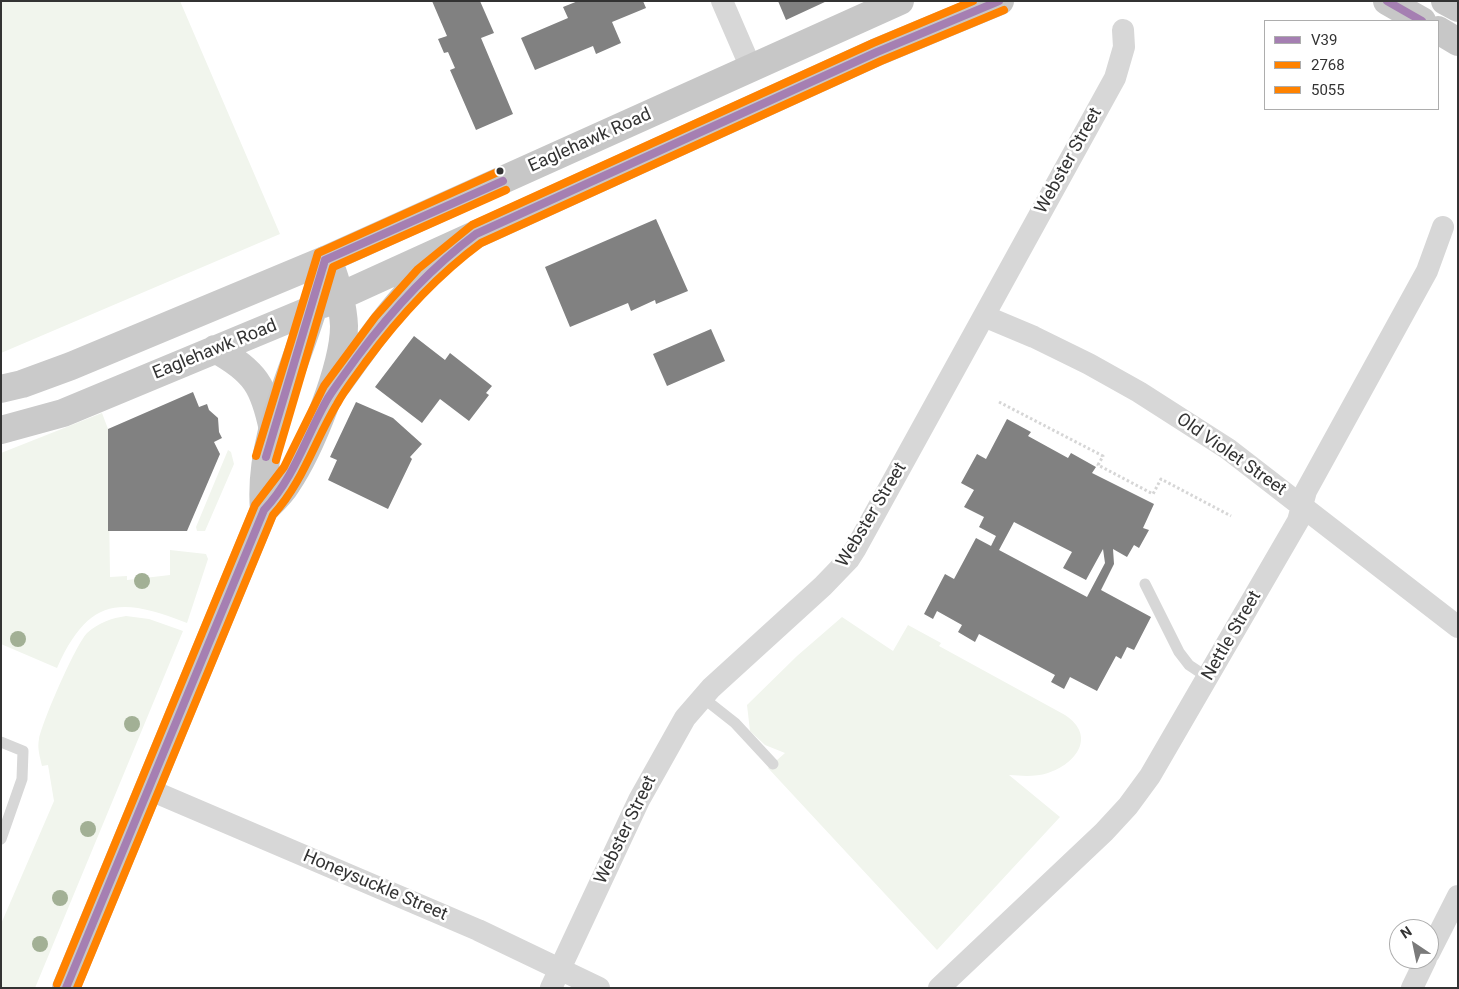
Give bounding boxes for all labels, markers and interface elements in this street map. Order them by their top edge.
legend [1264,20,1439,110]
text: V39 [1311,31,1337,49]
text: 2768 [1311,56,1345,74]
text: 5055 [1311,81,1345,99]
street label: Eaglehawk Road [525,104,655,178]
street label: Webster Street [1031,104,1107,218]
unlabelled marker [495,166,505,176]
street label: Eaglehawk Road [150,315,280,385]
street label: Old Violet Street [1172,409,1290,501]
street label: Webster Street [832,459,912,571]
street label: Nettle Street [1198,587,1266,685]
street label: Webster Street [590,772,662,888]
street label: Honeysuckle Street [300,846,450,926]
north arrow [1389,919,1439,969]
text: N [1398,923,1415,942]

